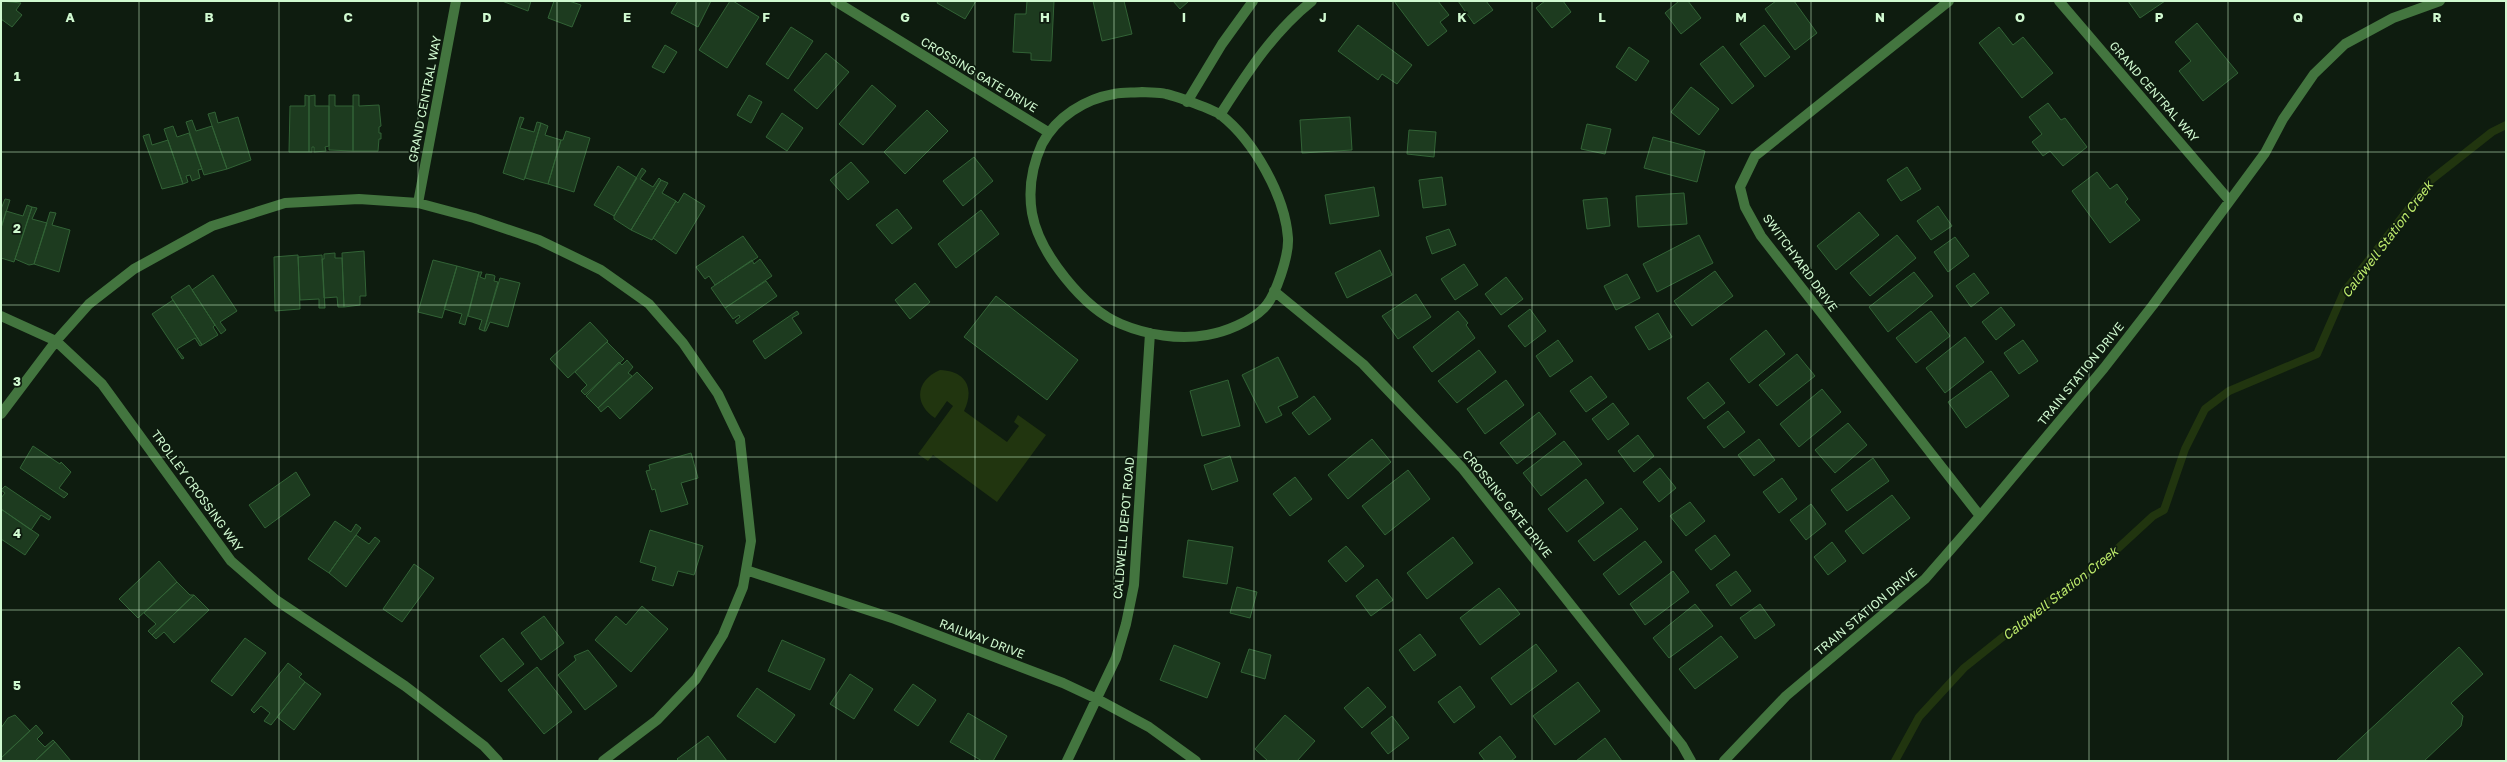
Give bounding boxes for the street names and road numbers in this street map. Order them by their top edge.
street label: GRAND CENTRAL WAY [405,34,444,163]
street label: CROSSING GATE DRIVE [918,34,1040,115]
street label: GRAND CENTRAL WAY [2107,38,2202,145]
street label: SWITCHYARD DRIVE [1760,211,1841,314]
street label: TRAIN STATION DRIVE [2034,319,2127,428]
street label: TROLLEY CROSSING WAY [148,427,247,555]
street label: CROSSING GATE DRIVE [1459,447,1555,560]
street label: CALDWELL DEPOT ROAD [1110,456,1137,600]
street label: TRAIN STATION DRIVE [1812,565,1920,659]
street label: RAILWAY DRIVE [937,615,1027,662]

